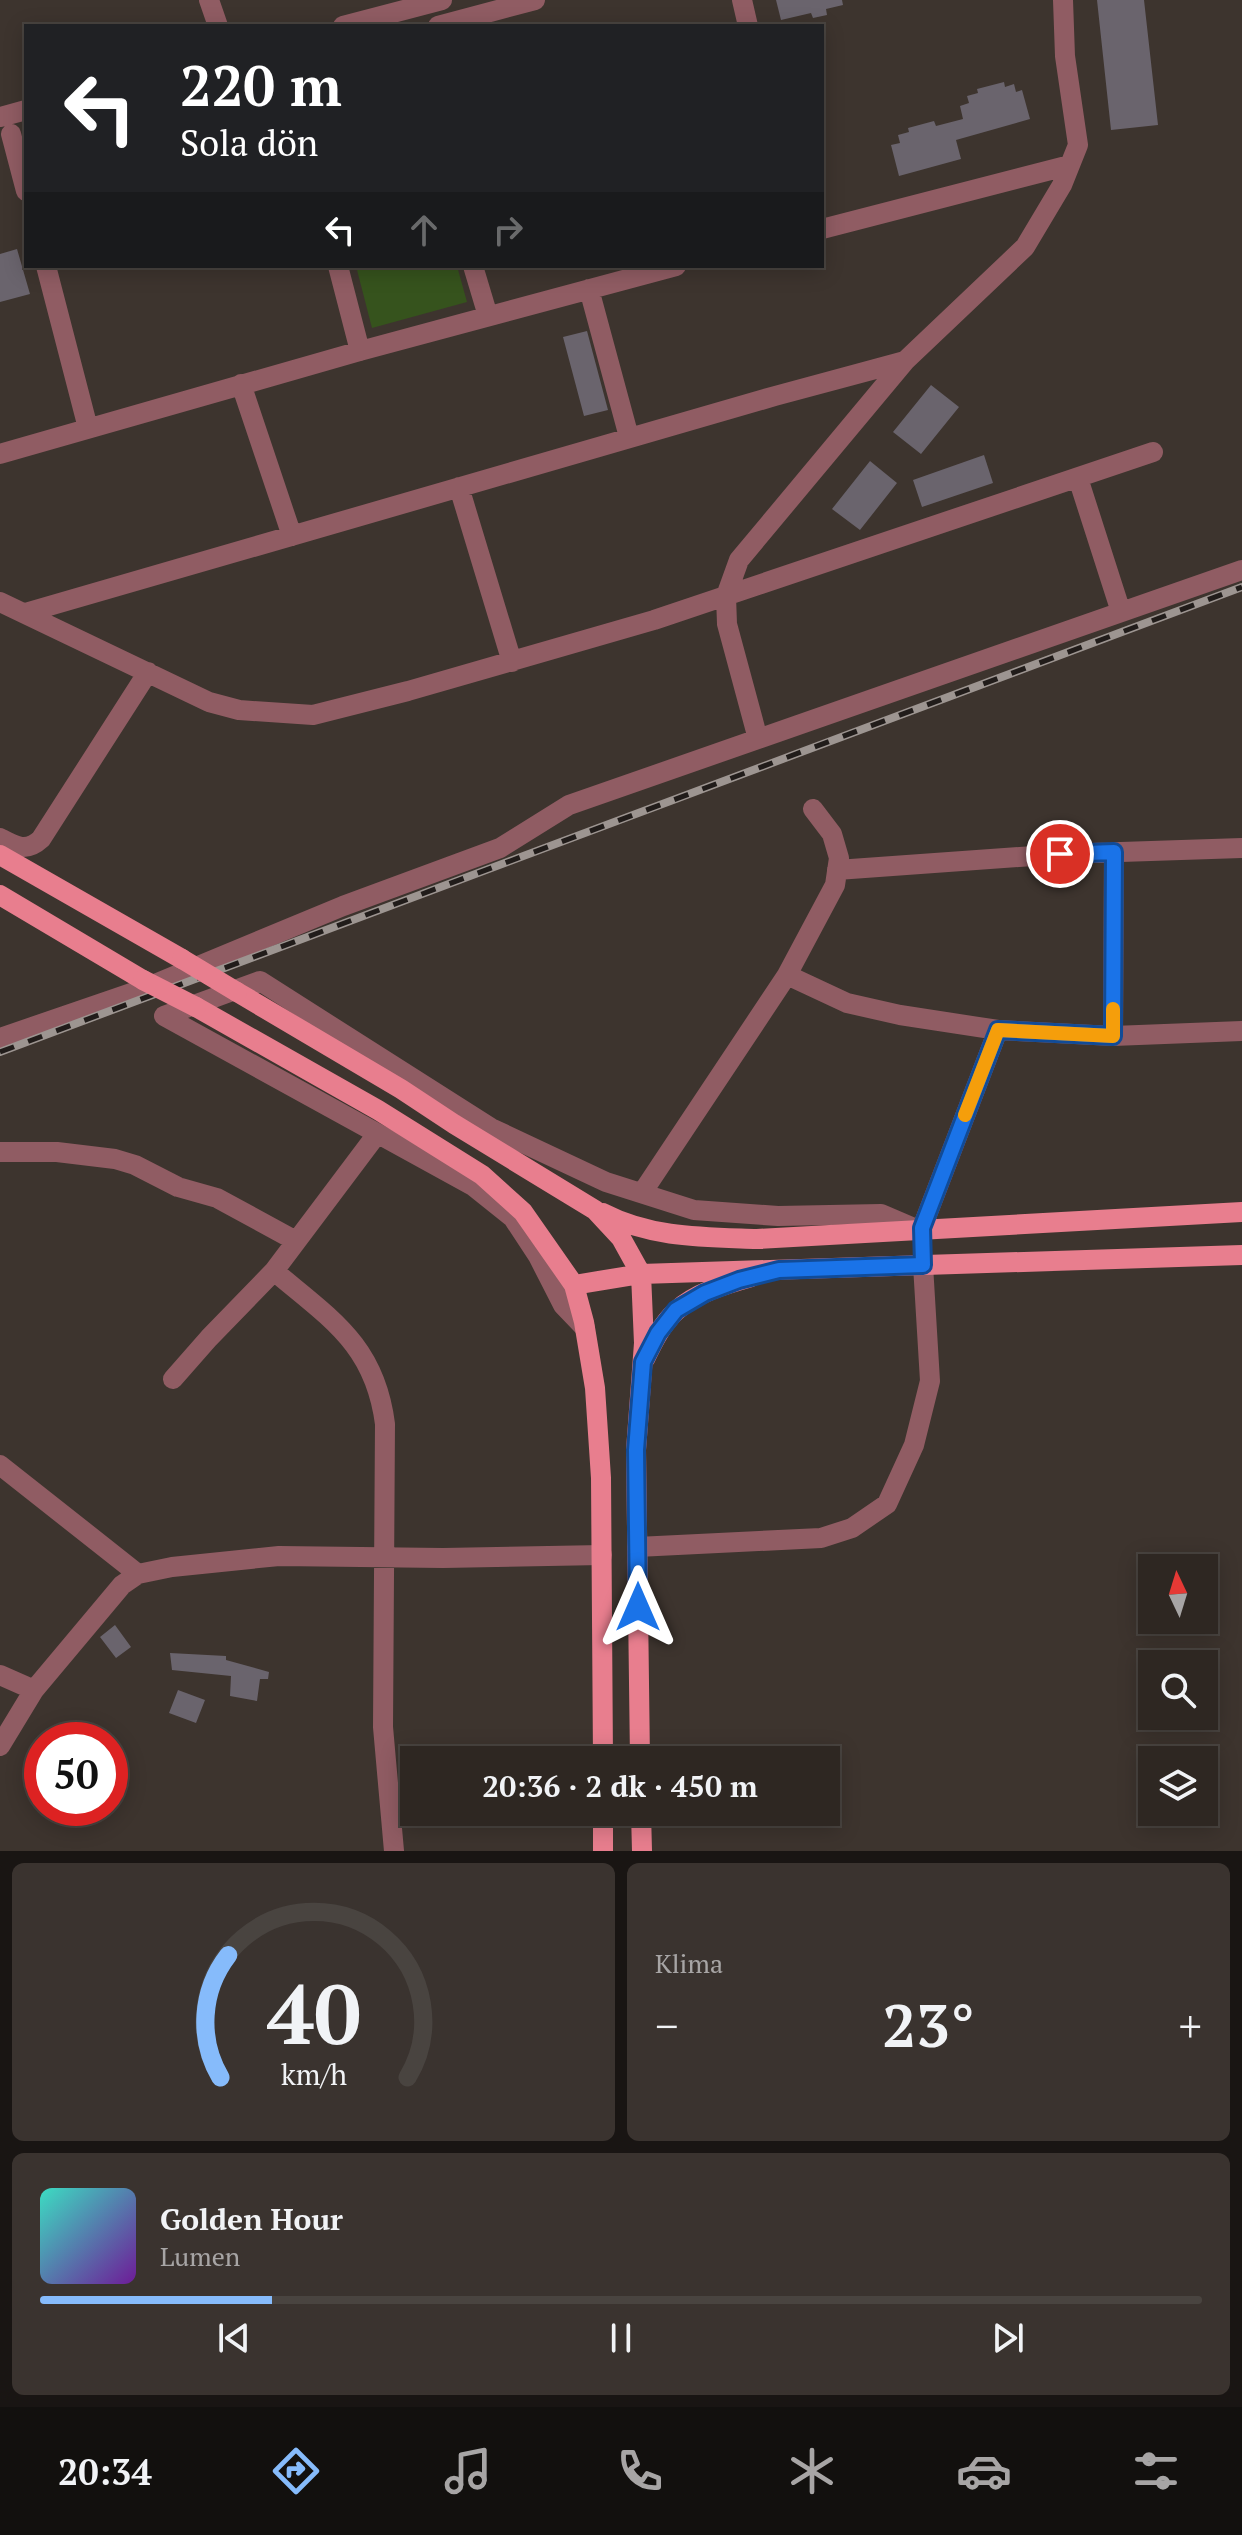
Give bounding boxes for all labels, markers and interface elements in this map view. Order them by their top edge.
text: 220 m [180,48,342,122]
icon: left [48,56,152,160]
text: Sola dön [180,119,318,166]
icon: left [318,208,362,252]
icon: ahead [402,208,446,252]
icon: right [486,208,530,252]
pin [1026,820,1094,888]
icon: arrive [1038,832,1082,876]
north arrow [1138,1554,1218,1634]
map controls [1138,1554,1218,1826]
position arrow [596,1565,680,1649]
button: search [1138,1650,1218,1730]
speed limit sign: 50 [24,1722,128,1826]
button: layers [1138,1746,1218,1826]
text: 20:36 · 2 dk · 450 m [482,1766,758,1806]
text: Klima [655,1946,723,1980]
text: 40 [266,1958,361,2068]
text: 23° [882,1985,975,2064]
text: − [655,1996,678,2055]
text: + [1179,1996,1202,2055]
text: km/h [280,2055,347,2093]
text: Golden Hour [160,2199,343,2239]
text: Lumen [160,2239,240,2273]
icon: previous [212,2316,256,2360]
icon: pause [599,2316,643,2360]
icon: next [986,2316,1030,2360]
icon: directions [268,2443,324,2499]
icon: music [440,2443,496,2499]
icon: phone [612,2443,668,2499]
icon: climate [784,2443,840,2499]
icon: car [956,2443,1012,2499]
icon: filters [1128,2443,1184,2499]
text: 20:34 [58,2448,152,2495]

